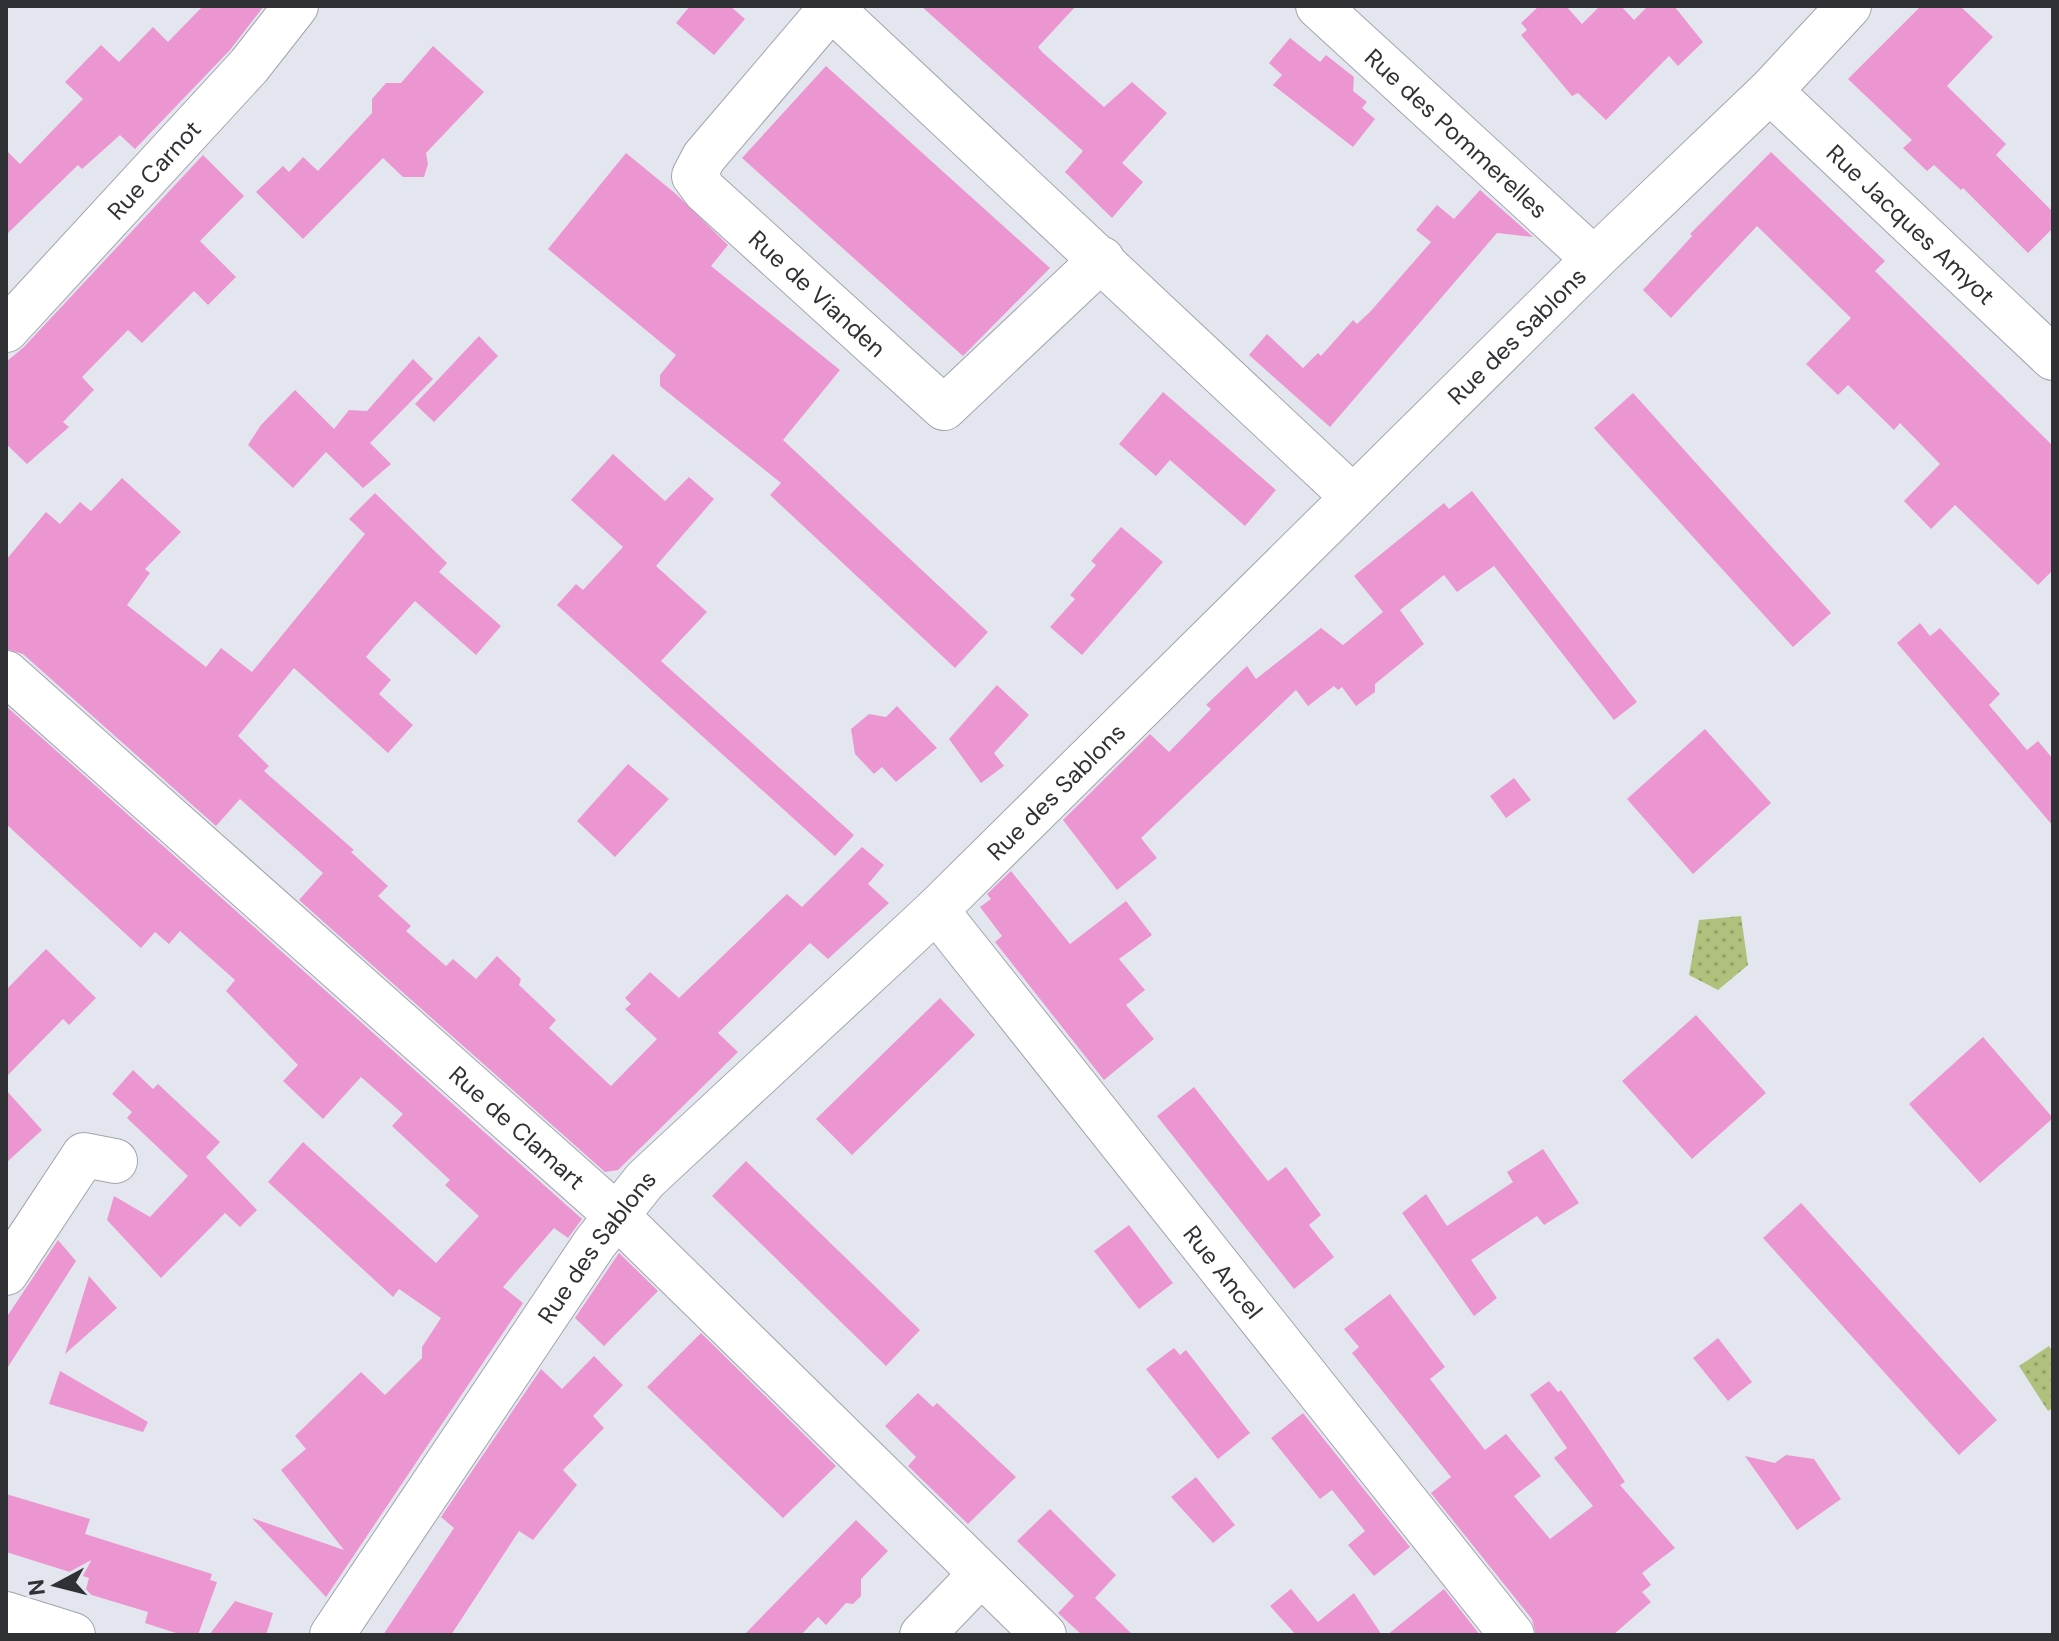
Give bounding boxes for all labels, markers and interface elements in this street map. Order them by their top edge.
street label: Rue des Pommerelles [1359,41,1555,225]
street label: Rue Carnot [100,113,207,226]
street label: Rue Jacques Amyot [1820,137,2002,311]
street label: Rue de Vianden [743,223,893,363]
street label: Rue des Sablons [1441,260,1592,411]
street label: Rue des Sablons [980,716,1132,867]
street label: Rue de Clamart [443,1059,592,1196]
street label: Rue des Sablons [530,1163,662,1329]
street label: Rue Ancel [1177,1219,1270,1325]
north arrow [16,1545,96,1625]
text: N [21,1578,52,1597]

